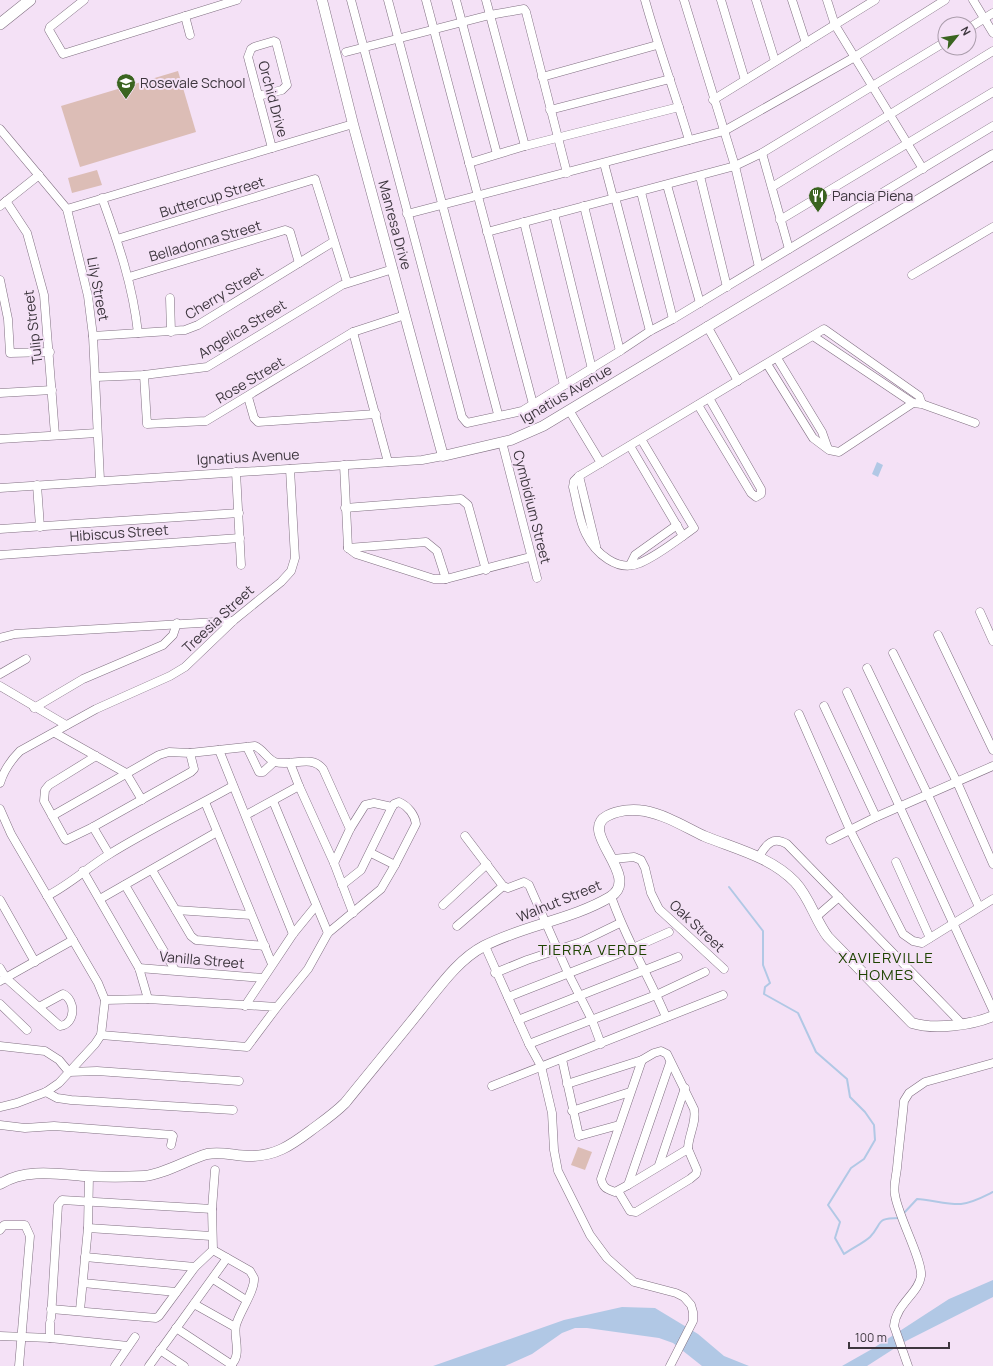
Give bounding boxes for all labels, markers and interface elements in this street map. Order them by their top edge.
north arrow [937,16,977,56]
text: N [958,24,975,38]
street label: Orchid Drive [254,59,293,139]
school or university icon: Rosevale School [115,72,137,100]
place label: Rosevale School [140,73,246,92]
street label: Buttercup Street [157,171,267,221]
street label: Manresa Drive [374,178,417,272]
restaurant icon: Pancia Piena [807,185,829,213]
place label: Pancia Piena [832,186,913,205]
street label: Belladonna Street [146,215,264,266]
street label: Lily Street [83,255,114,323]
street label: Cherry Street [181,262,267,323]
street label: Tulip Street [18,288,46,365]
street label: Angelica Street [194,295,290,362]
street label: Rose Street [212,352,288,407]
street label: Ignatius Avenue [516,360,615,428]
street label: Ignatius Avenue [196,444,300,469]
street label: Cymbidium Street [509,448,556,566]
street label: Hibiscus Street [69,520,169,545]
street label: Treesia Street [178,580,258,657]
street label: Walnut Street [514,875,604,926]
street label: Oak Street [666,895,729,956]
district label: TIERRA VERDE [538,939,648,960]
street label: Vanilla Street [159,946,246,973]
district label: XAVIERVILLE HOMES [838,947,934,985]
scale bar [849,1324,949,1350]
text: 100 m [855,1329,887,1346]

